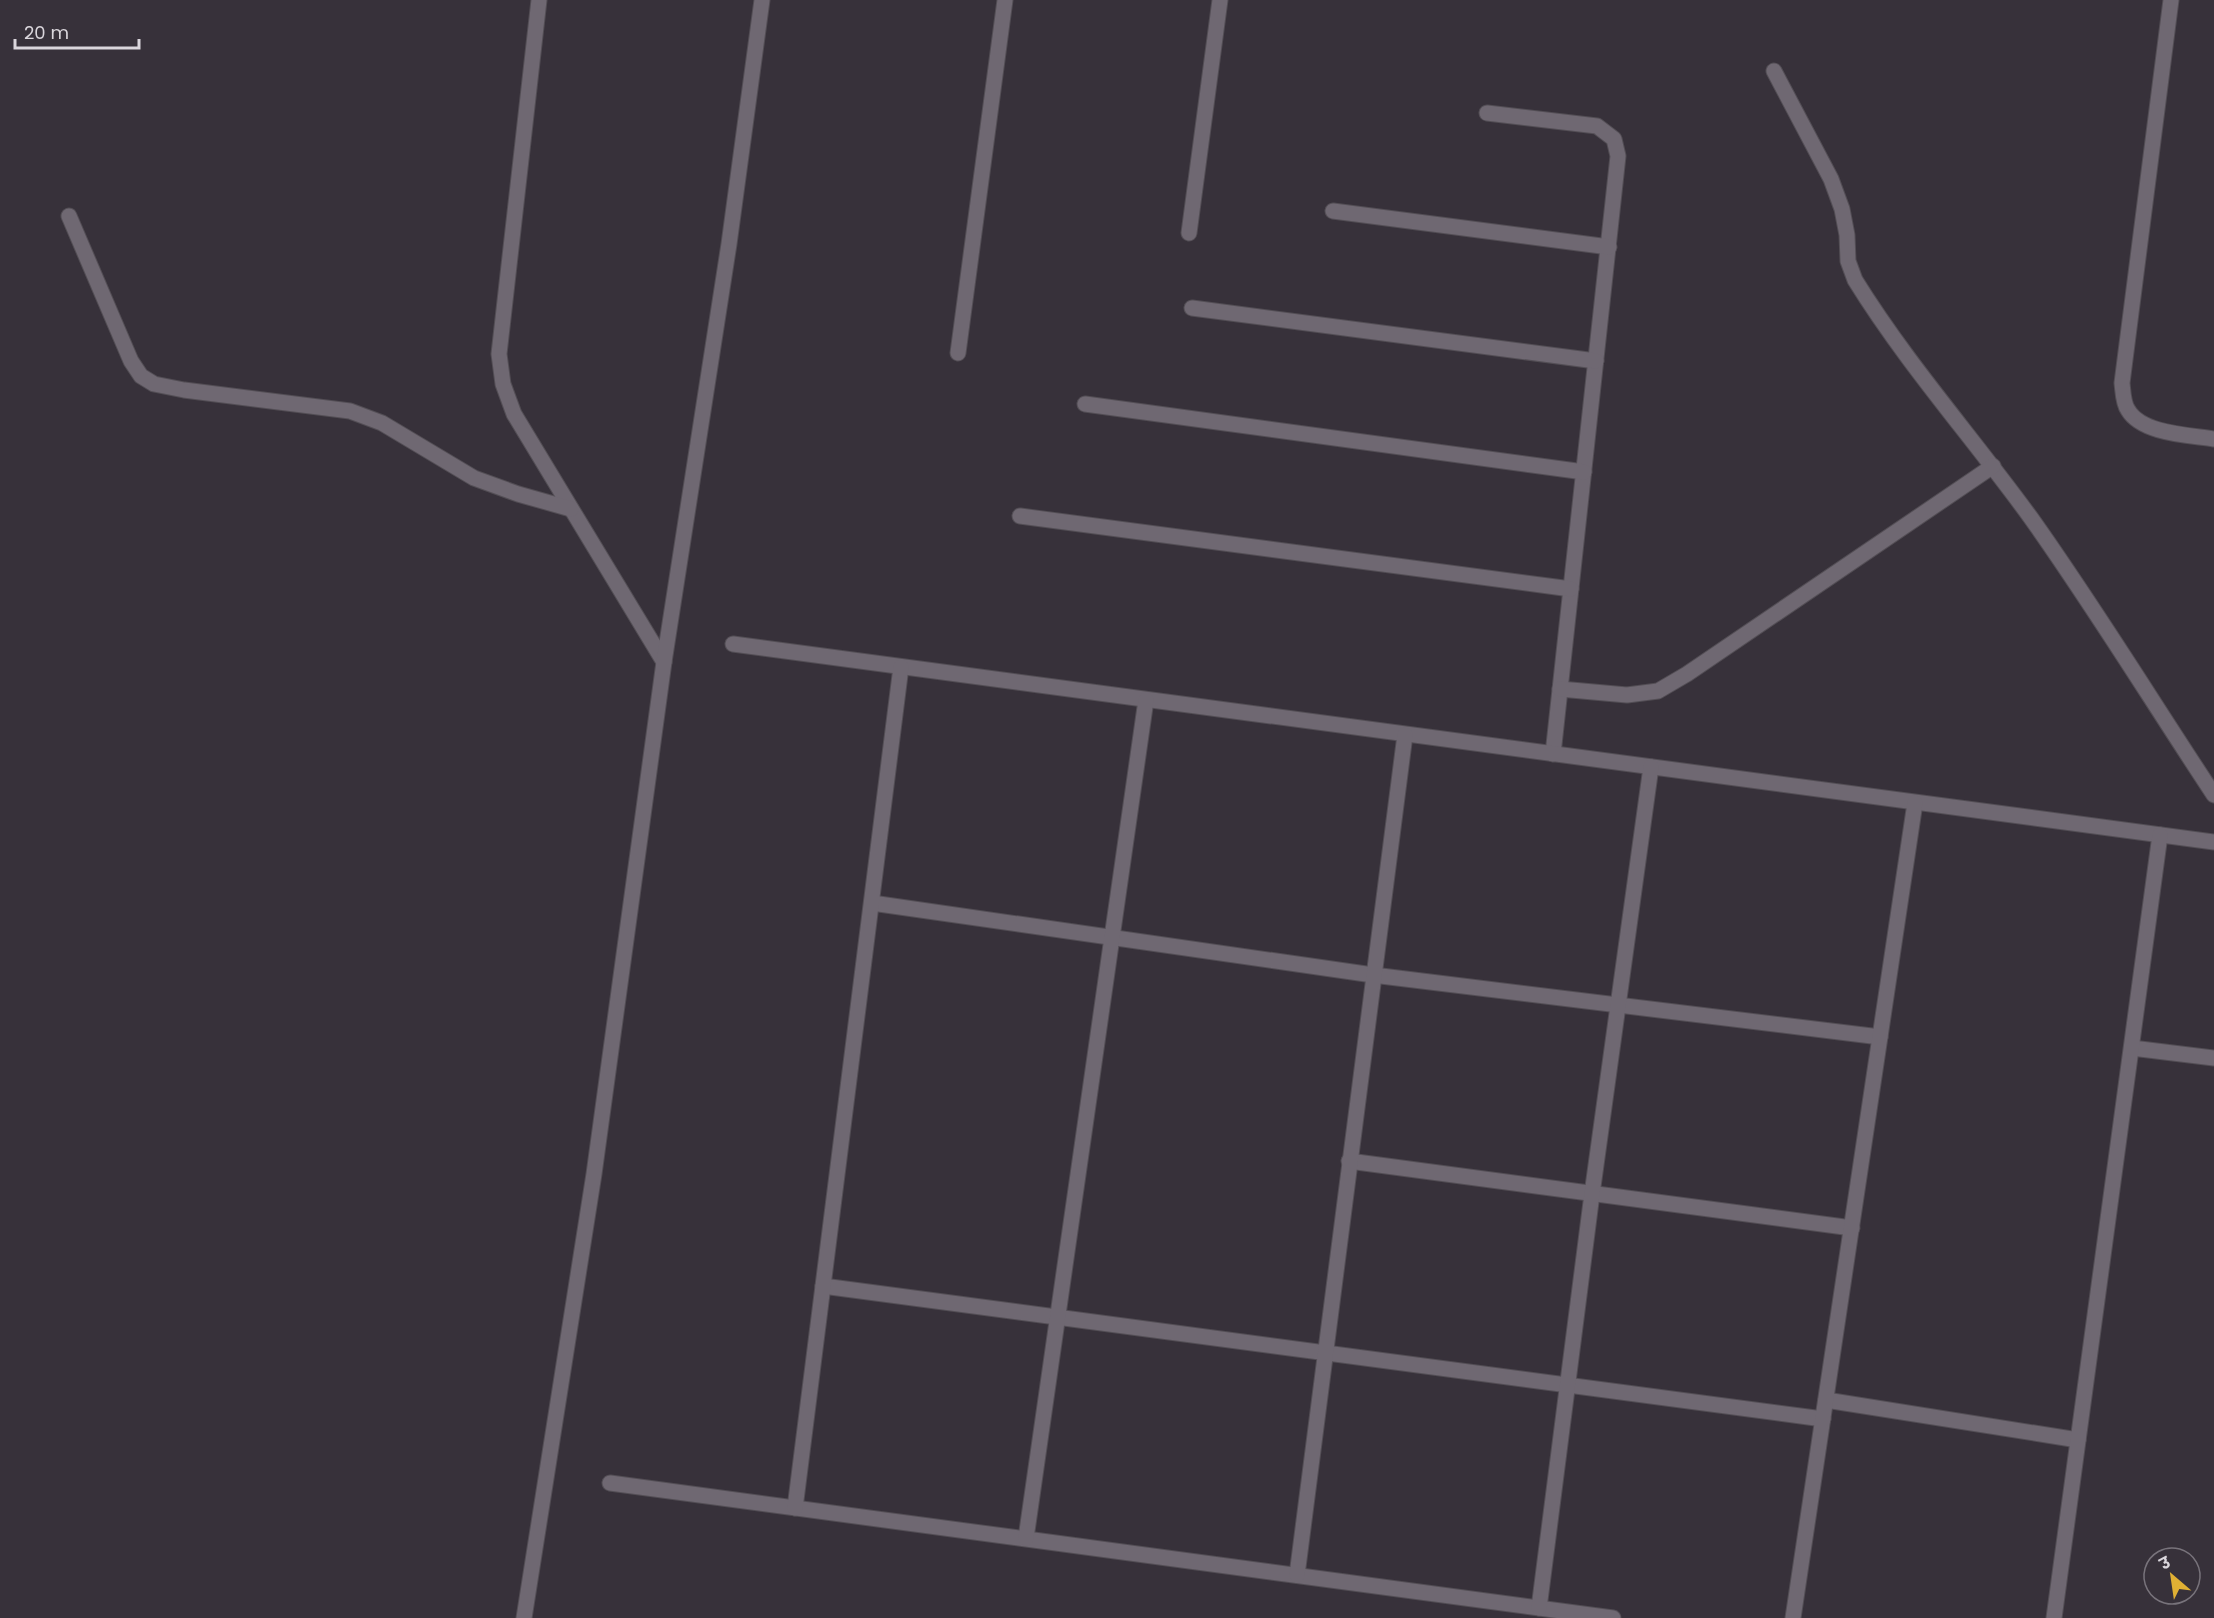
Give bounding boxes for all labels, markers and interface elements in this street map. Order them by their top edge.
scale bar [15,12,140,50]
text: 20 m [24,20,69,45]
north arrow [2142,1546,2202,1606]
text: उ [2155,1551,2175,1576]

